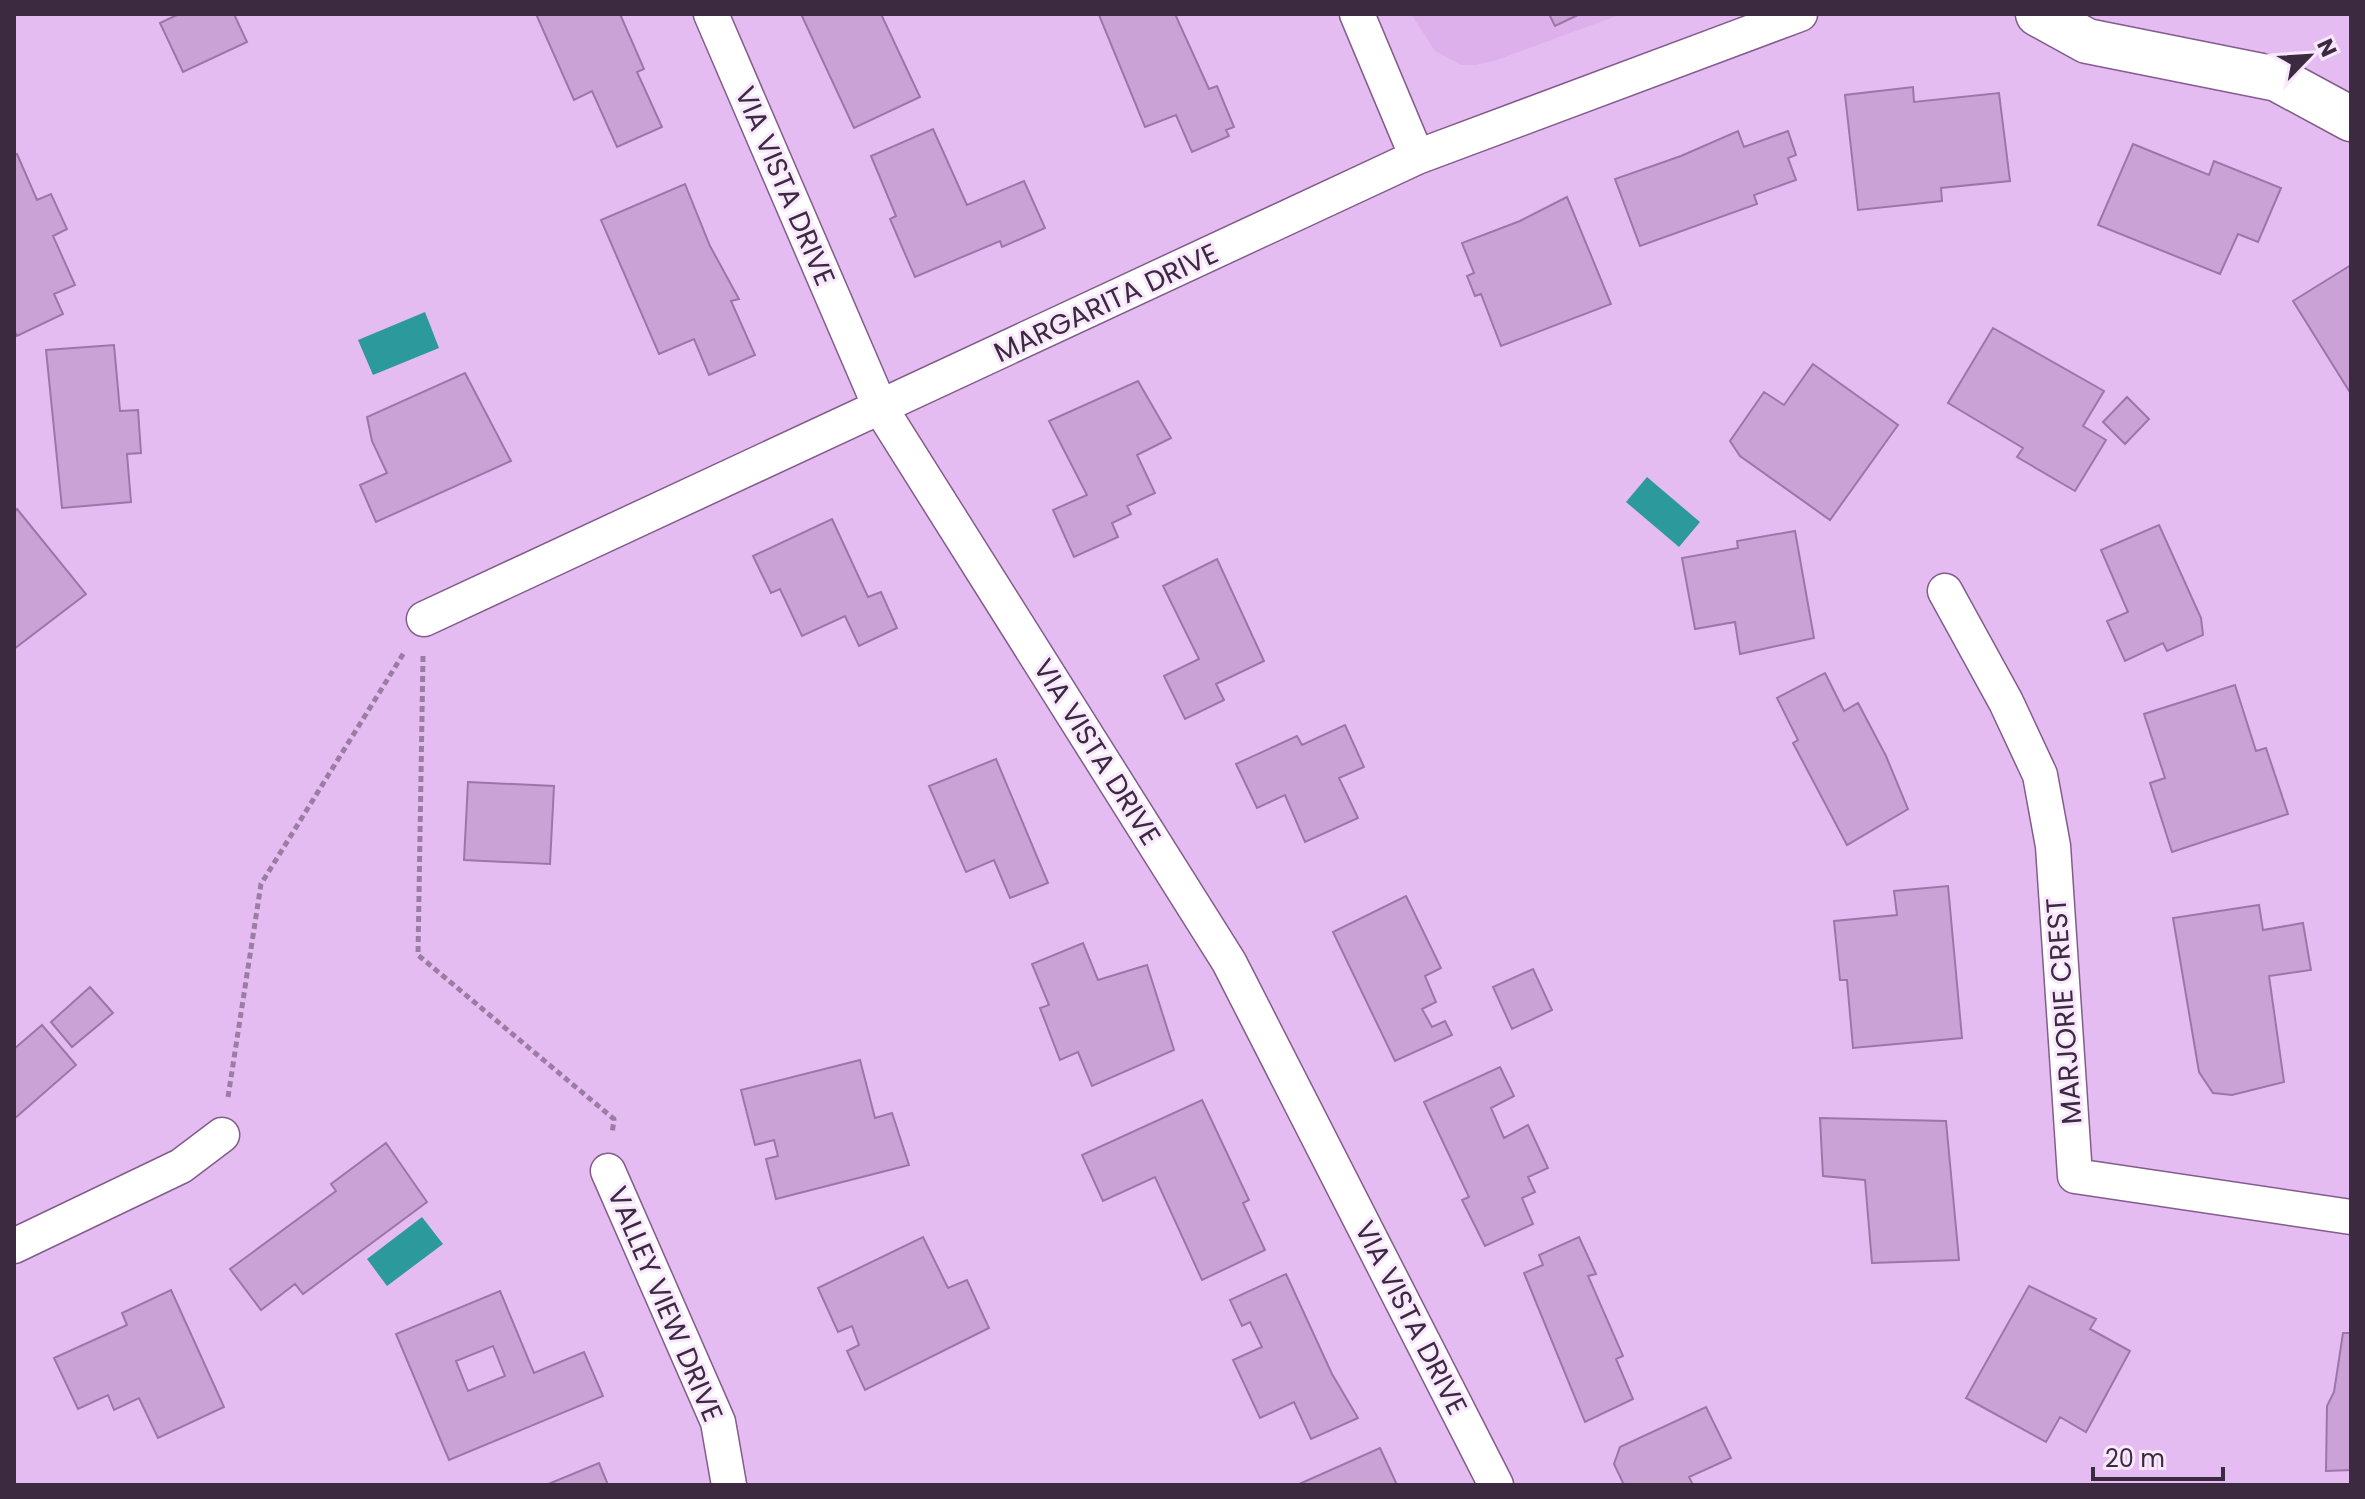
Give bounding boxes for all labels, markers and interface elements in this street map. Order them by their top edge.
north arrow [2269,16,2349,96]
text: N [2309,34,2344,62]
street label: VIA VISTA DRIVE [725,80,845,292]
street label: MARGARITA DRIVE [988,234,1224,372]
street label: VIA VISTA DRIVE [1024,651,1170,853]
street label: MARJORIE CREST [2037,896,2091,1126]
street label: VALLEY VIEW DRIVE [598,1180,732,1428]
street label: VIA VISTA DRIVE [1345,1214,1477,1422]
scale bar [2093,1431,2223,1481]
text: 20 m [2105,1442,2165,1475]

